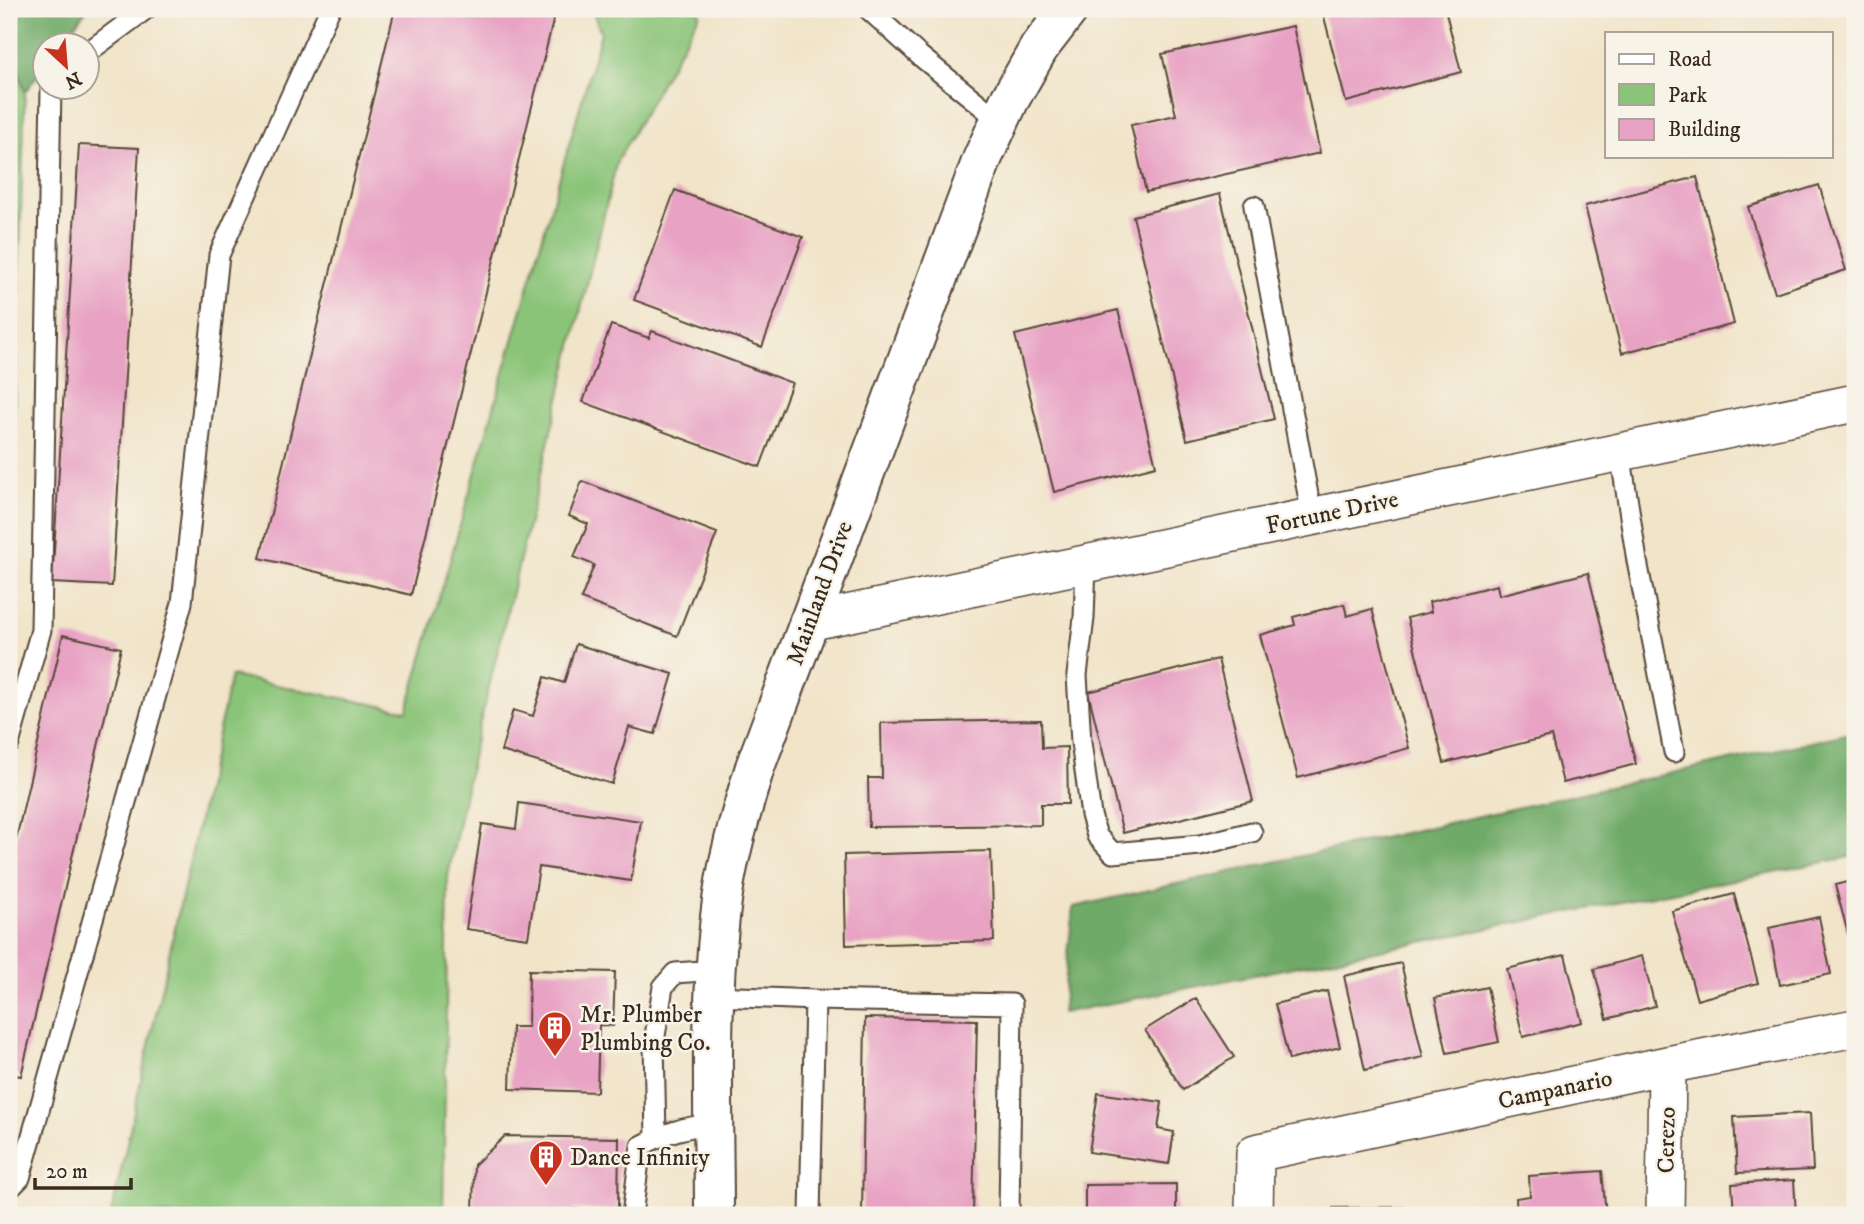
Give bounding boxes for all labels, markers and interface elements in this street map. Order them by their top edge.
north arrow [32,32,102,102]
legend [1605,32,1832,158]
text: Road [1668,47,1712,73]
text: N [60,66,85,94]
text: Park [1668,83,1708,109]
text: Building [1668,117,1741,143]
street label: Fortune Drive [1263,484,1401,542]
street label: Mainland Drive [780,517,860,670]
place label: Mr. Plumber Plumbing Co. [580,1000,711,1058]
building icon: Mr. Plumber Plumbing Co. [536,1009,574,1058]
street label: Campanario [1495,1063,1615,1117]
street label: Cerezo [1651,1106,1683,1174]
building icon: Dance Infinity [527,1138,565,1187]
place label: Dance Infinity [570,1143,710,1173]
scale bar [35,1147,131,1191]
text: 20 m [46,1159,88,1185]

